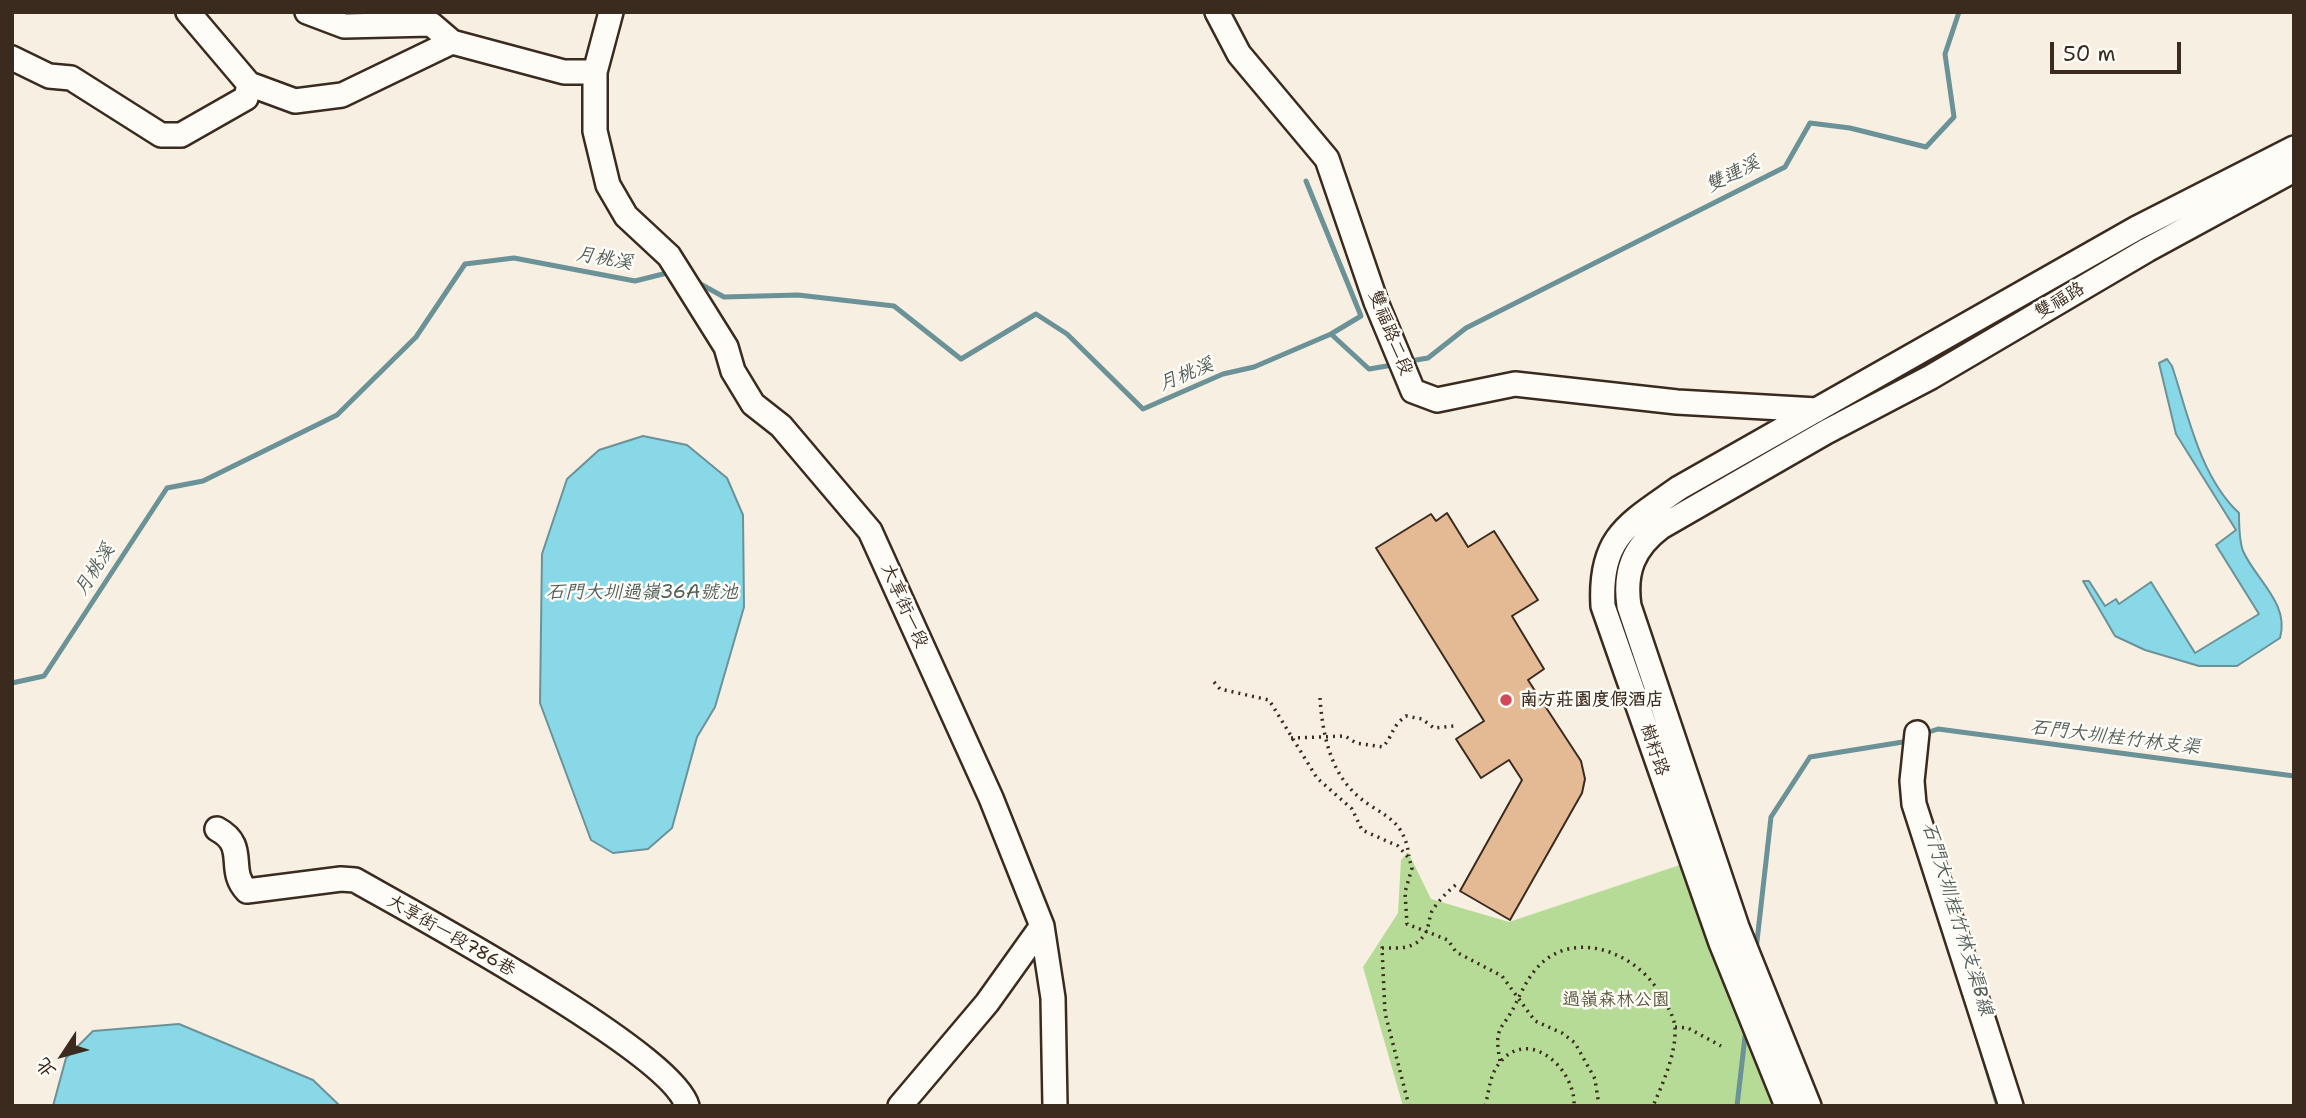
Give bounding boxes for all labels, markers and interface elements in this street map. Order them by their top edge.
scale bar [2054,28,2185,72]
text: 50 m [2063,40,2116,68]
water label: 雙連溪 [1702,152,1764,198]
water label: 月桃溪 [574,243,634,275]
street label: 雙福路 [2031,278,2089,324]
street label: 雙福路二段 [1363,287,1417,379]
water label: 月桃溪 [1155,354,1217,396]
water label: 月桃溪 [70,540,120,600]
street label: 大享街一段 [876,560,932,652]
water label: 石門大圳過嶺36A號池 [546,582,738,604]
place label: 南方莊園度假酒店 [1520,689,1664,711]
marker: 南方莊園度假酒店 [1498,692,1514,708]
water label: 石門大圳桂竹林支渠 [2029,716,2201,760]
street label: 樹籽路 [1635,721,1673,779]
water label: 石門大圳桂竹林支渠B線 [1917,819,1997,1019]
street label: 大享街一段786巷 [383,891,519,981]
park label: 過嶺森林公園 [1562,989,1670,1011]
north arrow [28,1020,98,1090]
text: 北 [30,1053,61,1083]

